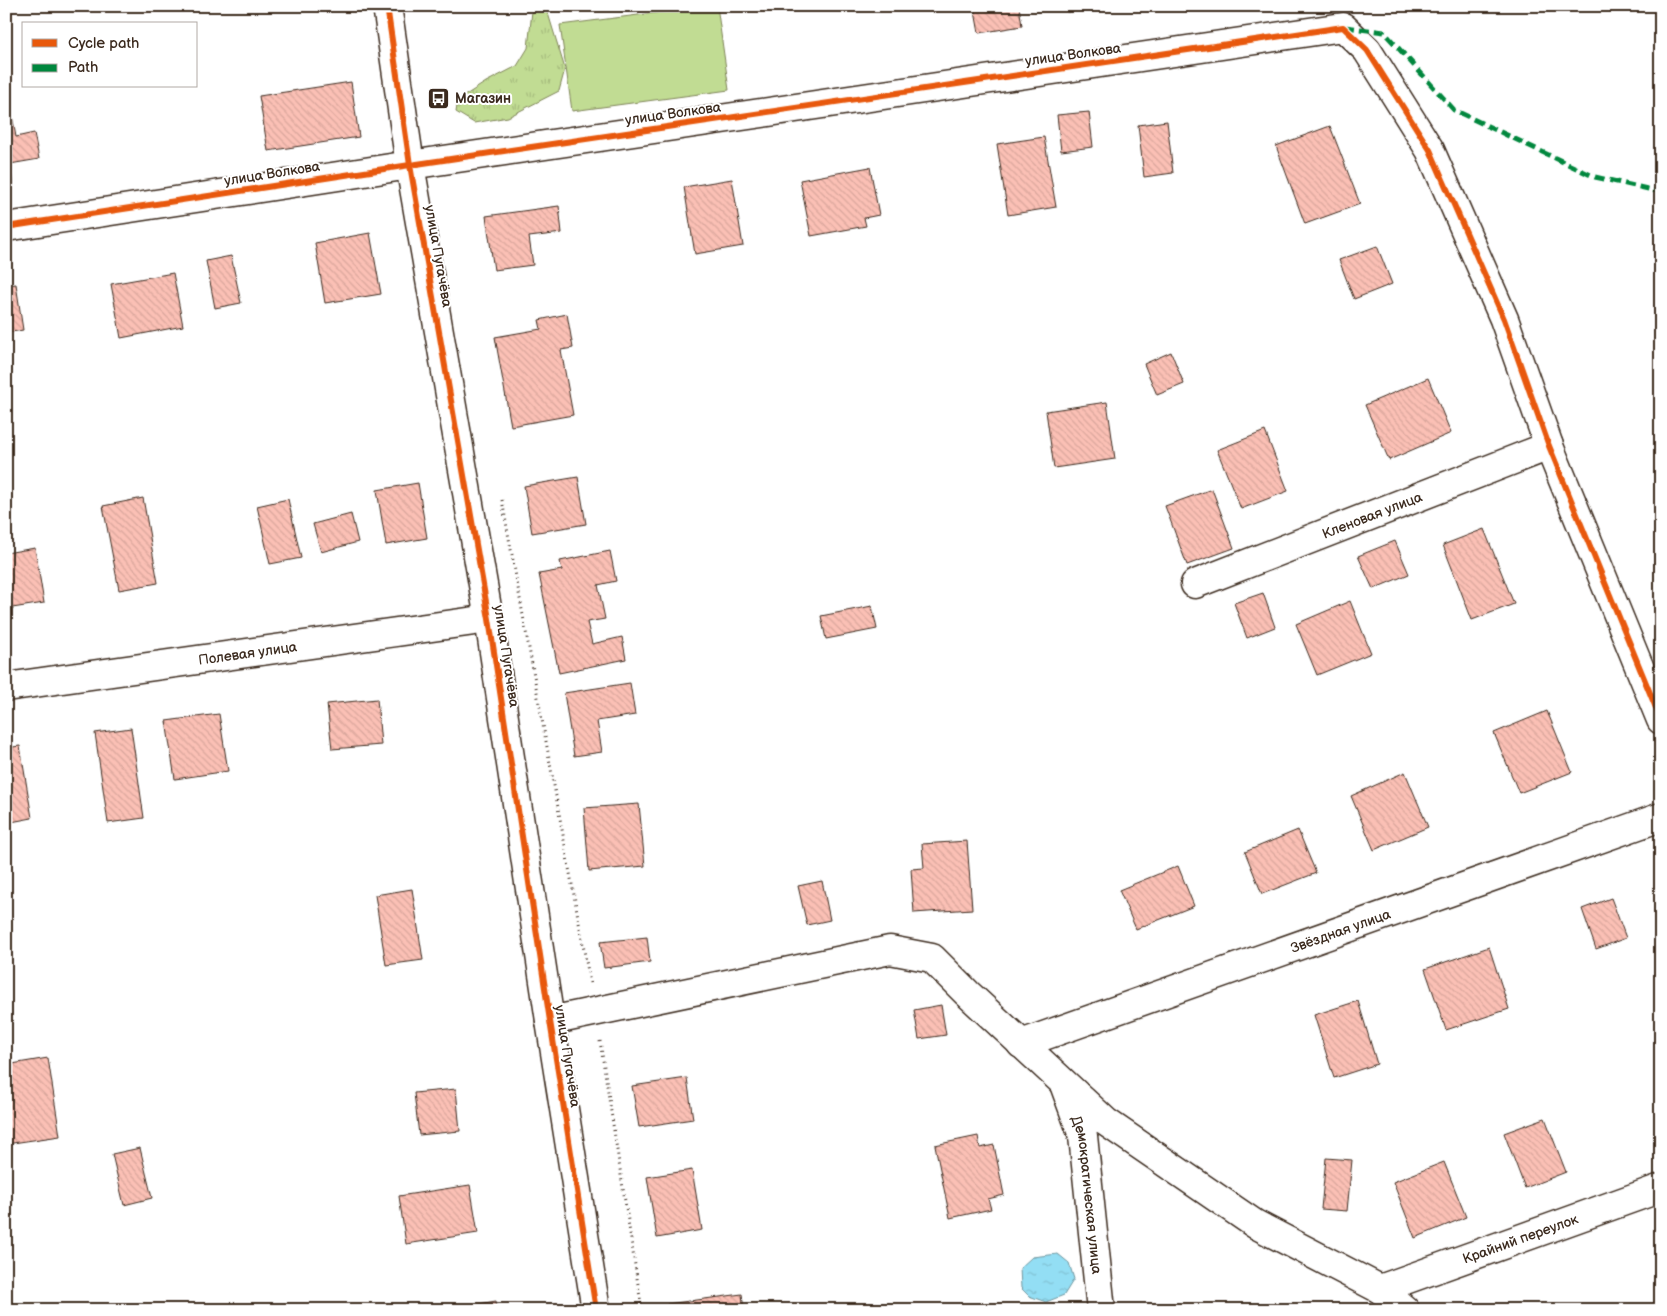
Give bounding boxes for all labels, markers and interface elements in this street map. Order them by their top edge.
legend [22,22,198,88]
text: Cycle path [68,34,139,53]
street label: улица Волкова [1024,39,1123,70]
text: Path [68,58,98,77]
bus stop icon: Магазин [427,86,451,110]
place label: Магазин [455,90,511,107]
street label: улица Волкова [624,98,723,129]
street label: улица Волкова [223,157,322,189]
street label: улица Пугачёва [421,204,456,309]
street label: Кленовая улица [1320,488,1425,543]
street label: улица Пугачёва [490,604,523,709]
street label: Полевая улица [197,638,299,669]
street label: Звёздная улица [1288,905,1394,957]
street label: улица Пугачёва [551,1004,584,1109]
street label: Демократическая улица [1067,1113,1105,1276]
street label: Крайний переулок [1460,1210,1581,1268]

